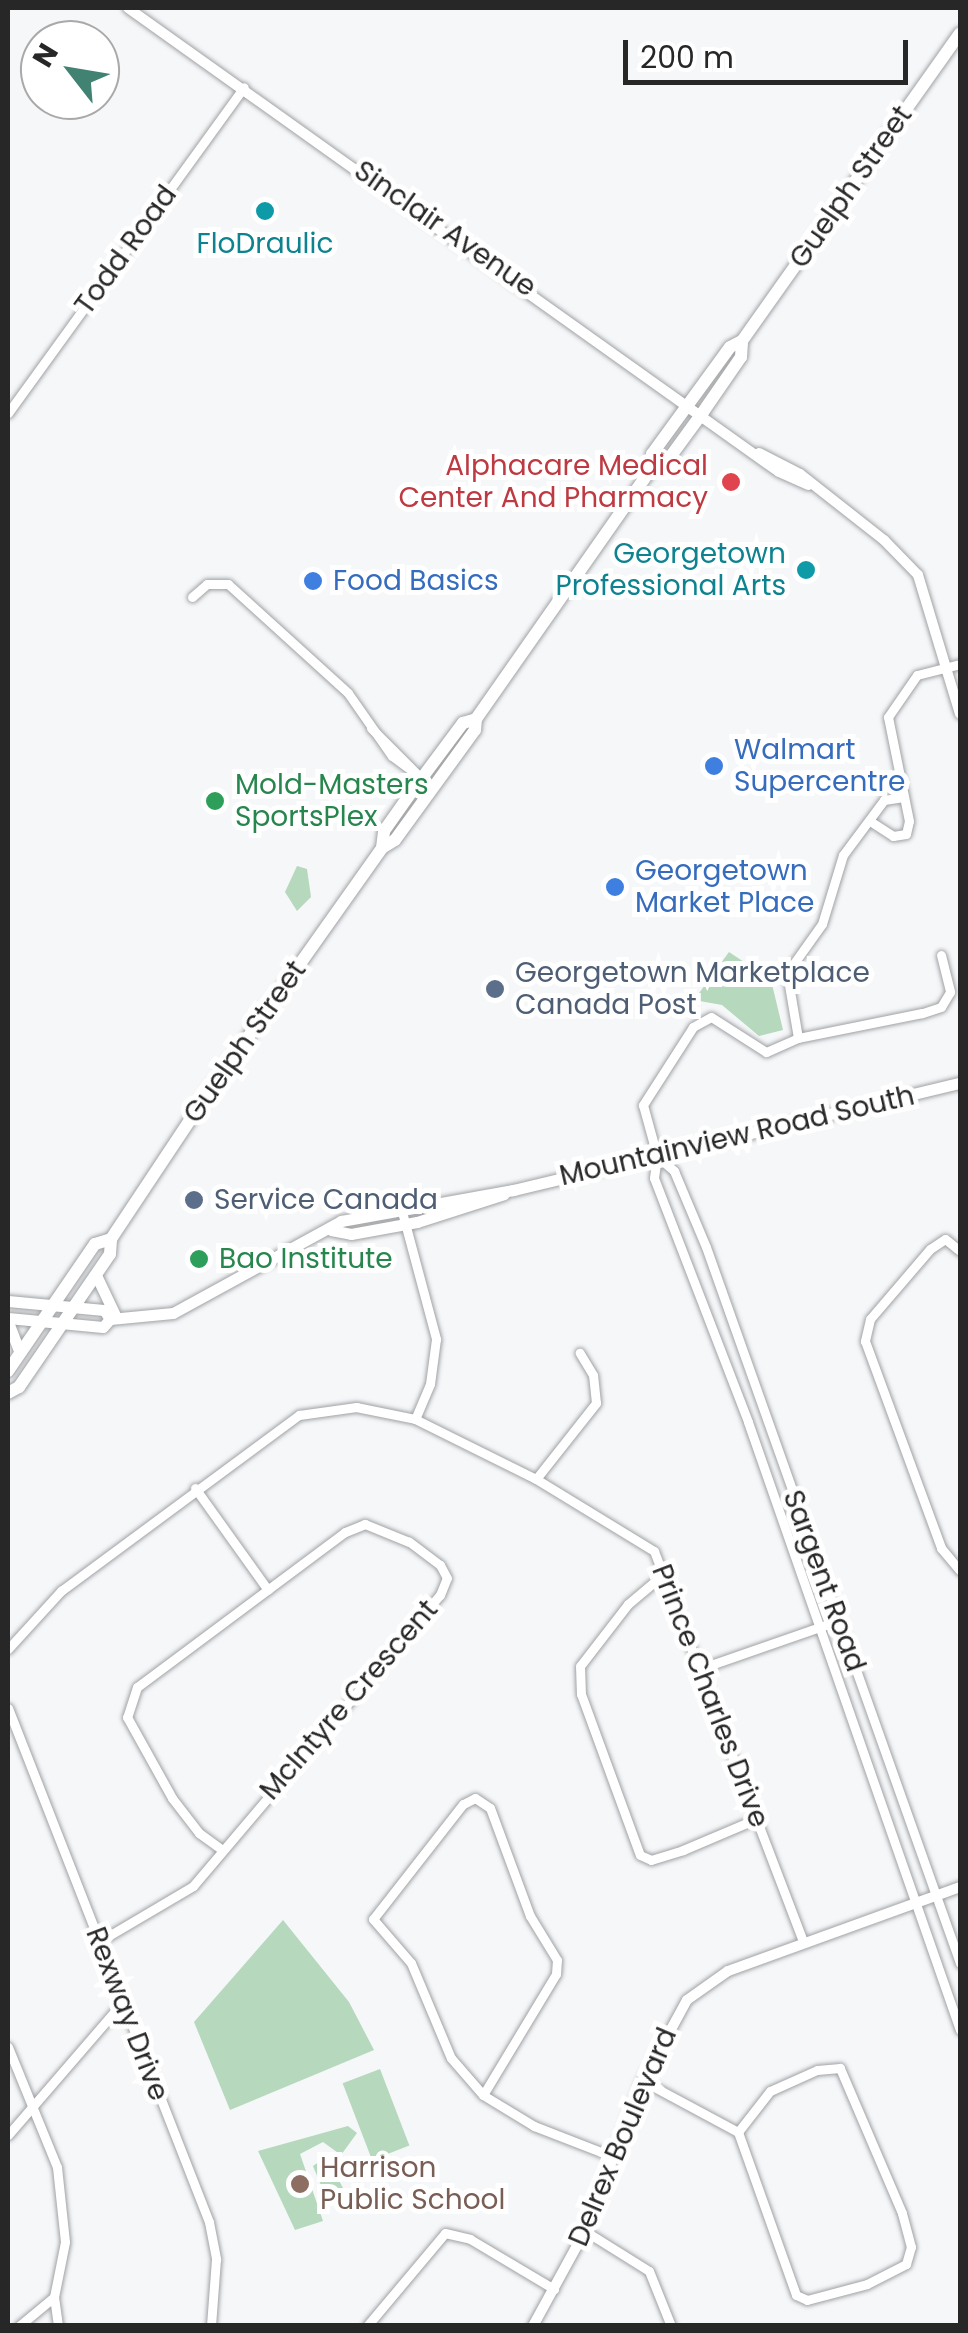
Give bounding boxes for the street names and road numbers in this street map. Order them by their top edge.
street label: Guelph Street [783,99,919,275]
street label: Sinclair Avenue [348,154,542,304]
street label: Todd Road [68,179,184,321]
street label: Guelph Street [177,954,313,1130]
street label: Mountainview Road South [556,1079,918,1193]
street label: Sargent Road [776,1486,872,1676]
street label: Prince Charles Drive [644,1560,776,1832]
street label: McIntyre Crescent [253,1593,445,1807]
street label: Rexway Drive [79,1923,175,2105]
street label: Delrex Boulevard [562,2023,684,2251]

